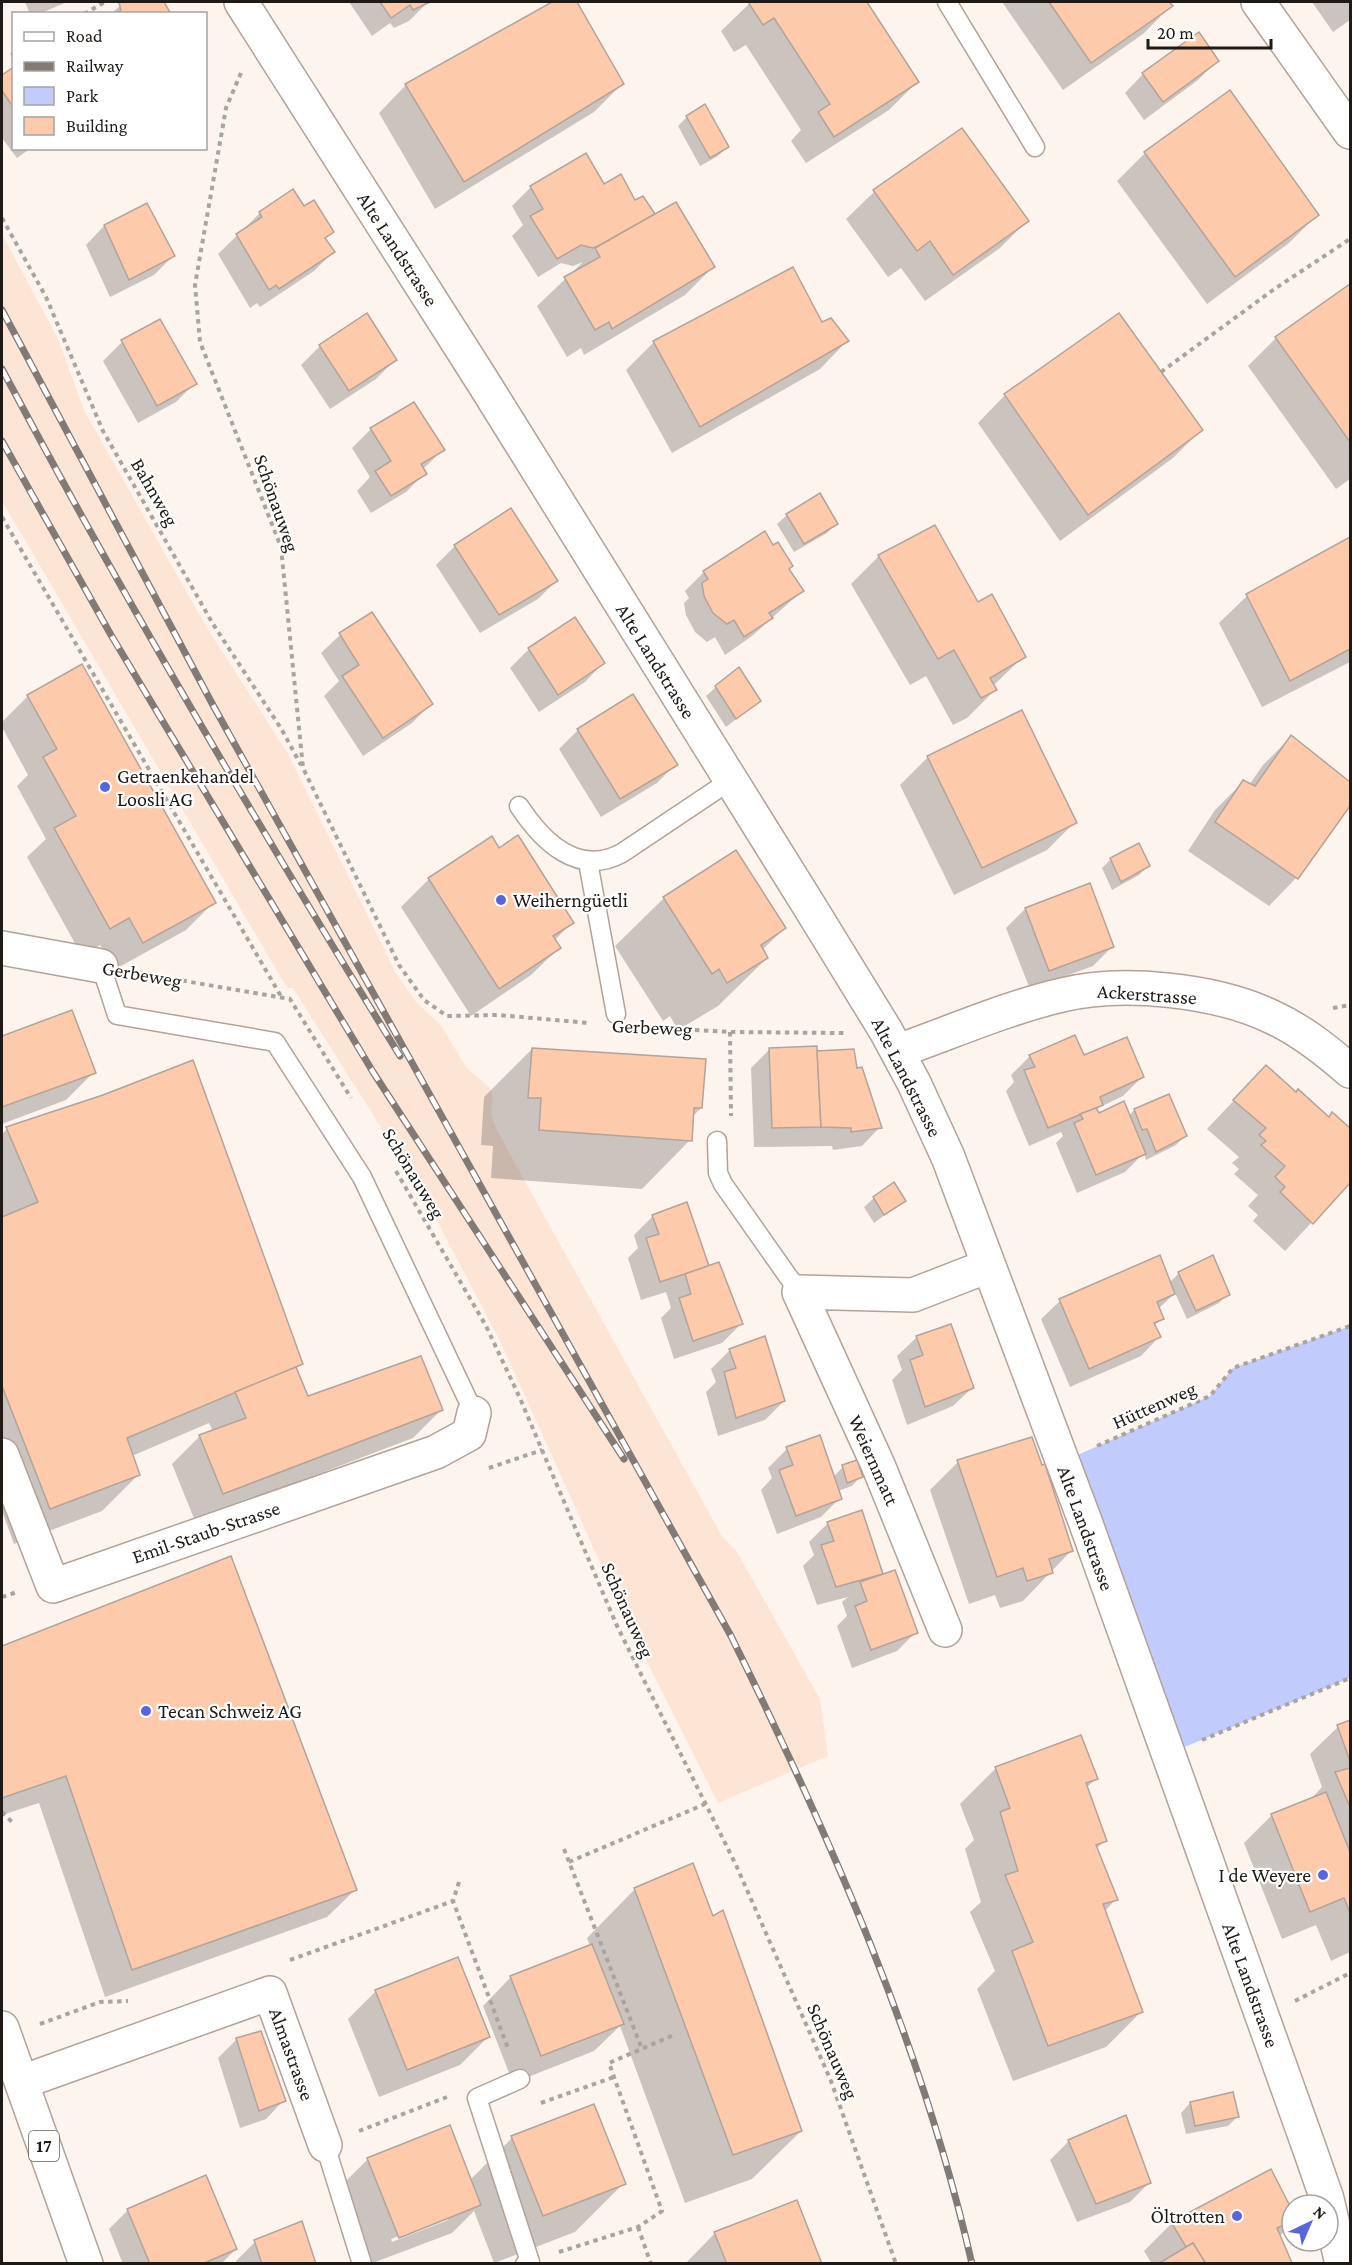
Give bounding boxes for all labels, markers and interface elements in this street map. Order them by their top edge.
legend [12,12,207,150]
scale bar [1148,12,1271,50]
text: 20 m [1157,23,1194,43]
text: Road [66,26,103,46]
text: Railway [66,56,124,76]
text: Park [66,86,98,106]
text: Building [66,116,128,136]
street label: Alte Landstrasse [353,188,443,310]
street label: Schönauweg [249,451,304,555]
street label: Bahnweg [126,454,183,531]
street label: Alte Landstrasse [612,600,700,723]
place label: Getraenkehandel Loosli AG [117,765,254,810]
marker: Getraenkehandel Loosli AG [98,780,112,794]
place label: Weiherngüetli [513,889,628,912]
marker: Weiherngüetli [494,893,508,907]
street label: Gerbeweg [100,956,184,993]
street label: Ackerstrasse [1097,980,1198,1008]
street label: Gerbeweg [611,1014,693,1041]
street label: Alte Landstrasse [867,1014,947,1141]
street label: Schönauweg [377,1124,450,1223]
street label: Hüttenweg [1109,1377,1200,1434]
street label: Weiernmatt [844,1411,904,1509]
street label: Alte Landstrasse [1053,1463,1119,1594]
street label: Emil-Staub-Strasse [129,1496,283,1568]
street label: Schönauweg [596,1559,659,1662]
place label: Tecan Schweiz AG [158,1700,302,1722]
marker: Tecan Schweiz AG [139,1704,153,1718]
place label: I de Weyere [1219,1864,1311,1887]
marker: I de Weyere [1316,1868,1330,1882]
street label: Alte Landstrasse [1218,1920,1284,2051]
street label: Schönauweg [802,2000,863,2103]
street label: Almastrasse [265,2005,319,2103]
road number: 17 [29,2131,59,2161]
north arrow [1280,2193,1340,2253]
text: N [1310,2203,1330,2223]
place label: Öltrotten [1150,2205,1225,2227]
marker: Öltrotten [1230,2209,1244,2223]

